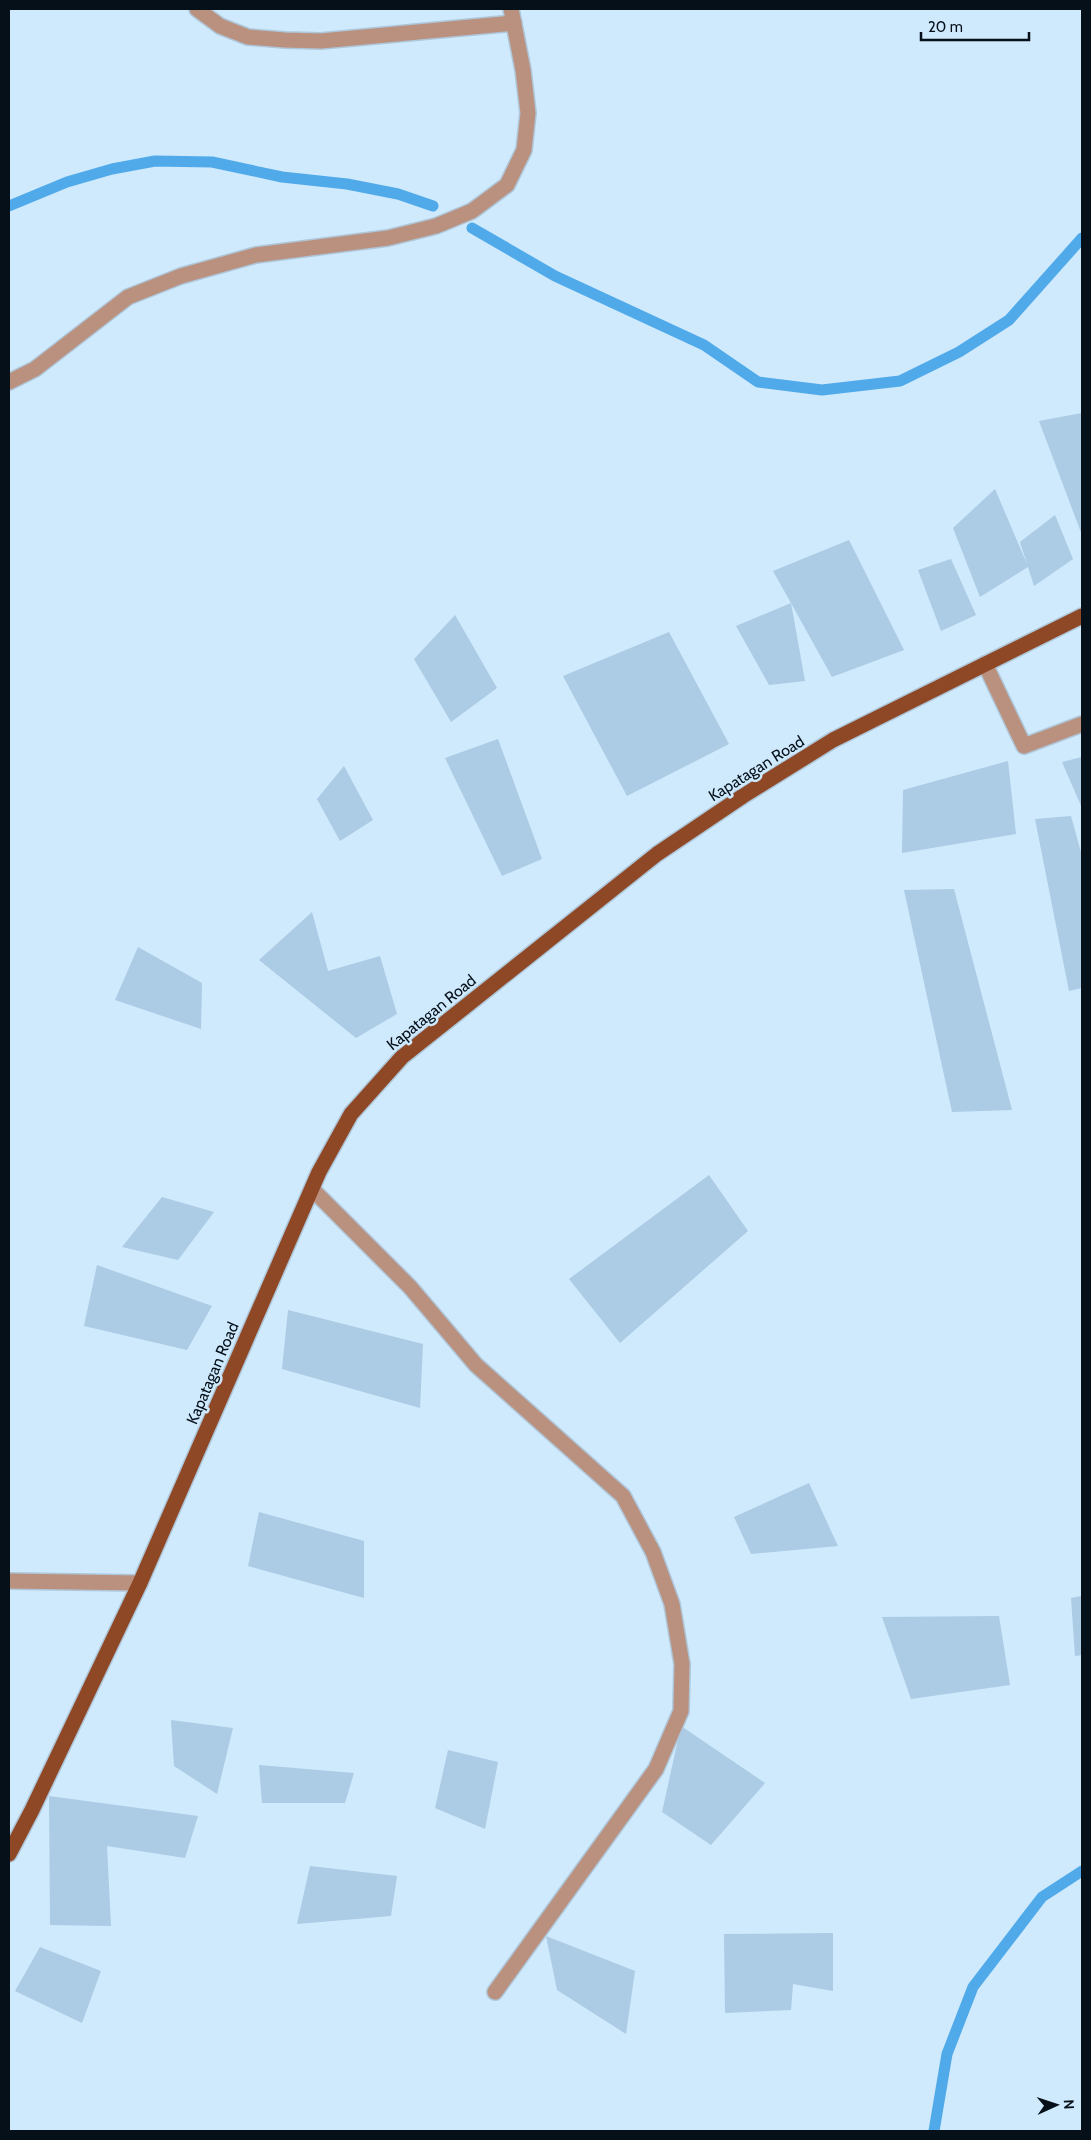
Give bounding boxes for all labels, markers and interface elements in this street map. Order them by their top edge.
scale bar [921,10,1028,42]
text: 20 m [928,18,963,36]
street label: Kapatagan Road [705,731,808,805]
street label: Kapatagan Road [383,971,480,1054]
street label: Kapatagan Road [182,1319,243,1427]
north arrow [1031,2080,1081,2130]
text: N [1060,2099,1078,2110]

